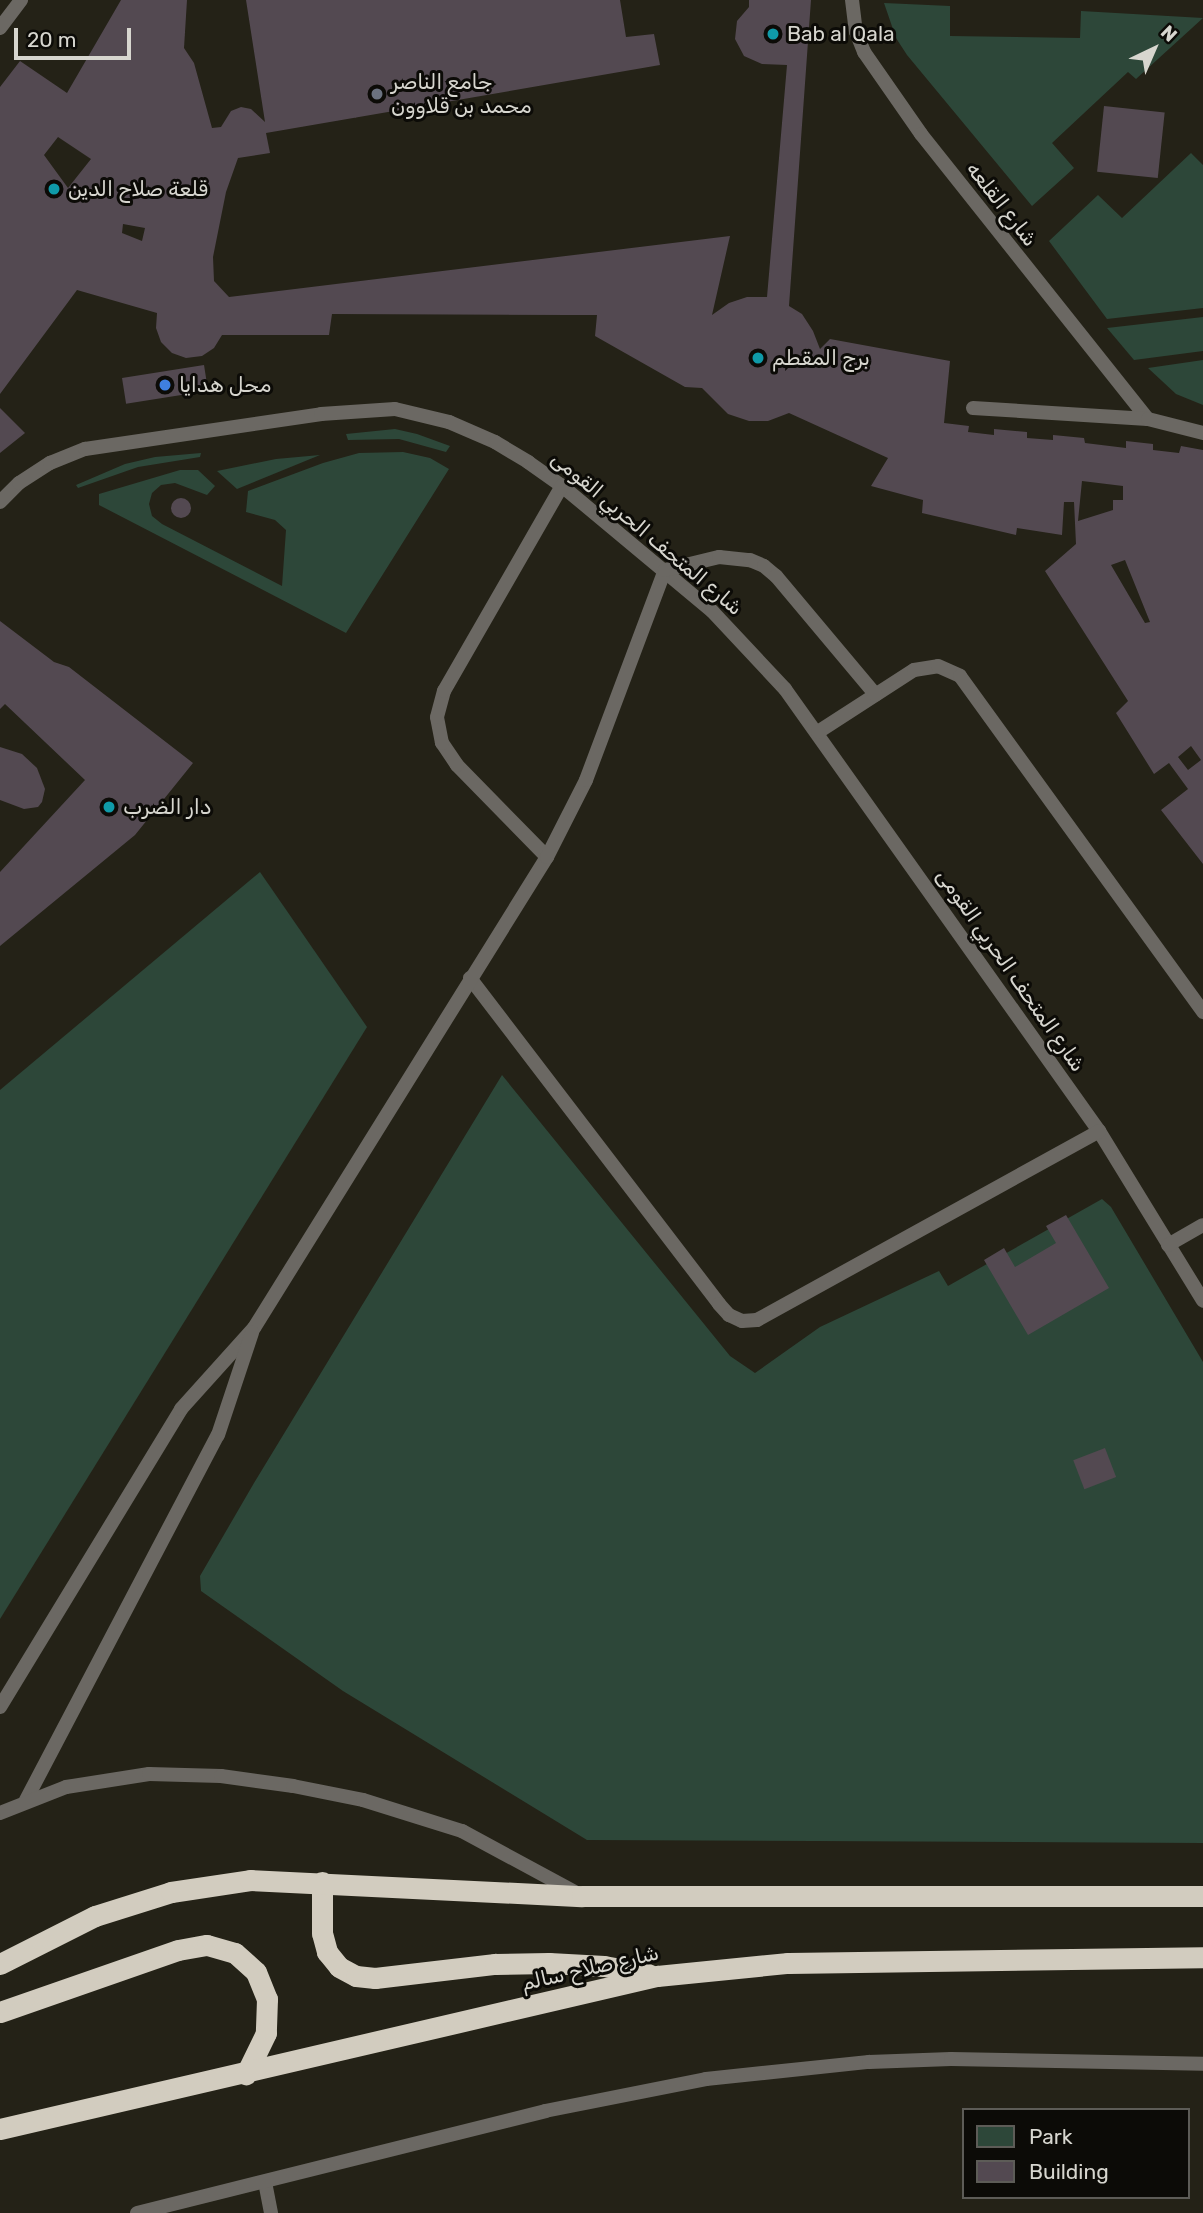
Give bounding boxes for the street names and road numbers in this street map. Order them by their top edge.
street label: شارع القلعه [961,157,1043,251]
street label: شارع المتحف الحربي القومى [546,445,748,621]
street label: شارع المتحف الحربي القومى [931,863,1091,1077]
street label: شارع صلاح سالم [519,1940,661,1996]

